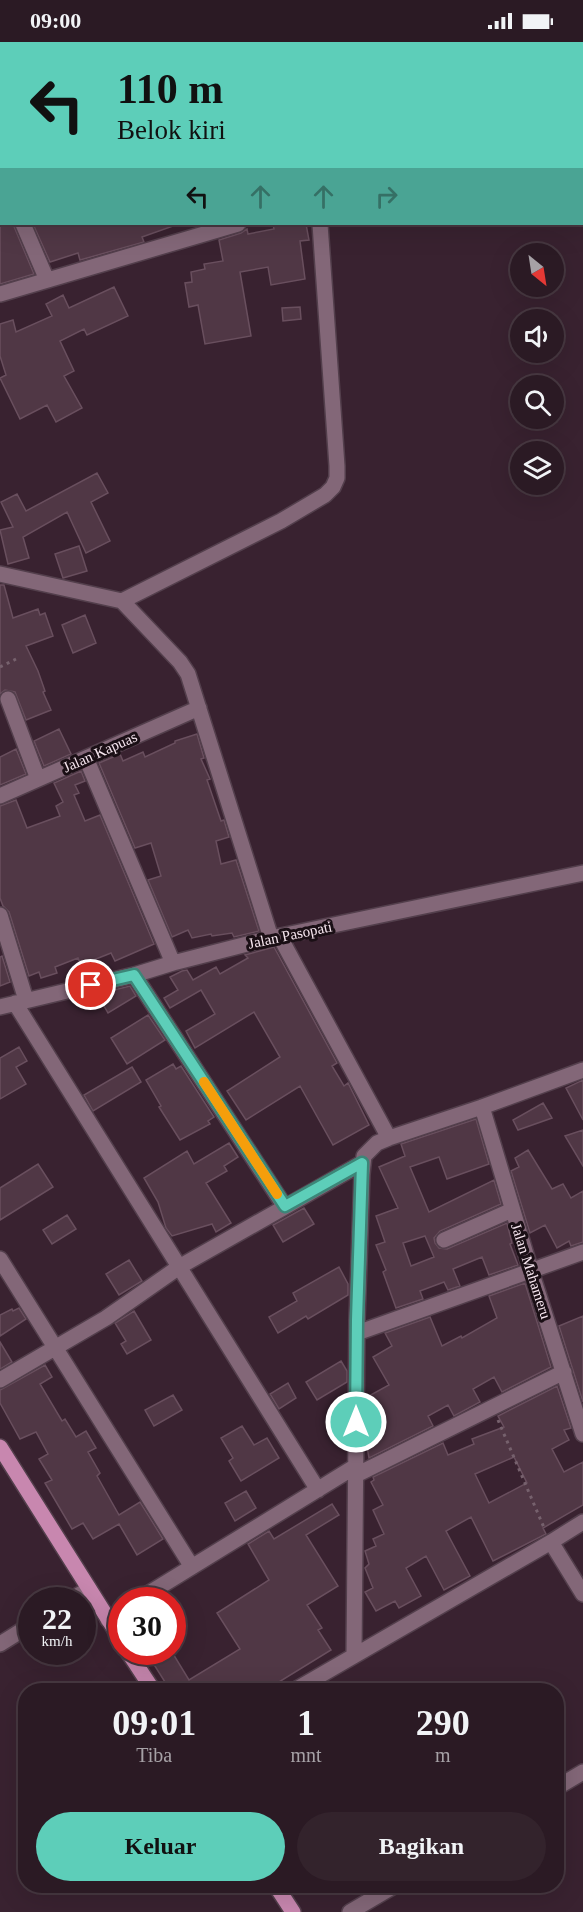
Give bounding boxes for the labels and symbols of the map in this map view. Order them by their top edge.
north arrow [510,243,564,297]
street label: Jalan Kapuas [60,728,140,775]
street label: Jalan Pasopati [247,918,333,952]
pin [65,959,116,1010]
street label: Jalan Mahameru [508,1221,554,1321]
position arrow [324,1390,388,1454]
speed limit sign: 30 [108,1587,186,1665]

